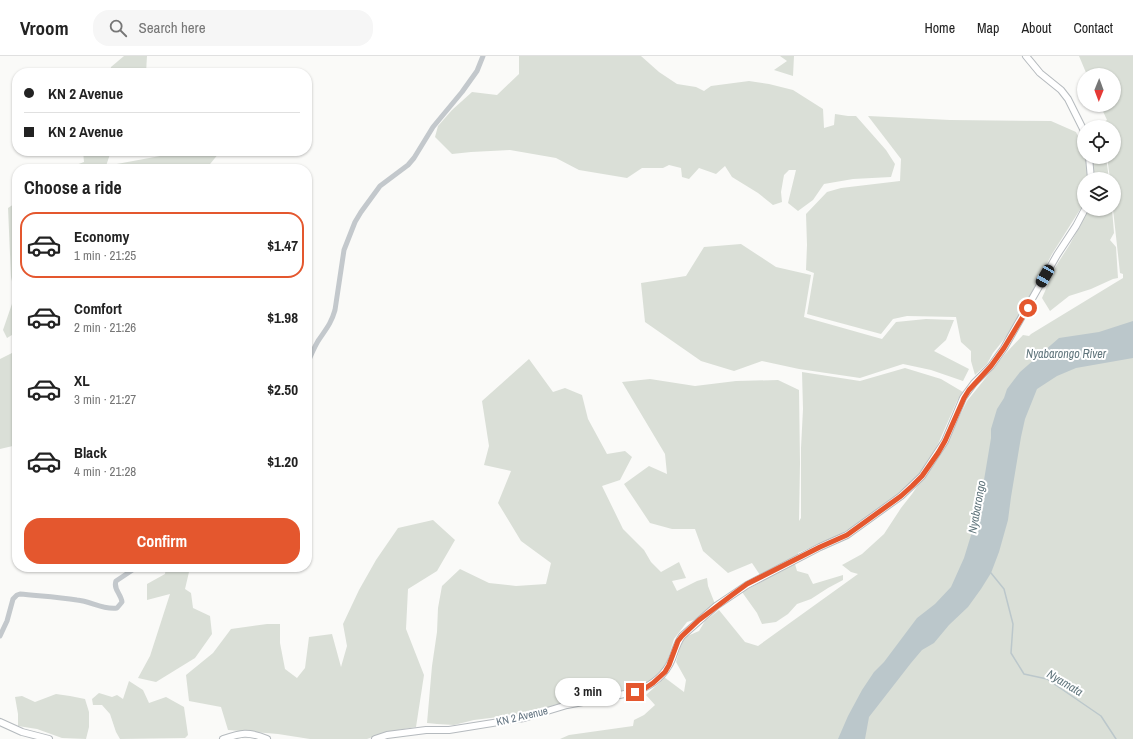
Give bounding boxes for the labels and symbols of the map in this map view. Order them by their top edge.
north arrow [1077,68,1121,112]
car [1034,263,1056,289]
route start [1019,299,1037,317]
water label: Nyabarongo River [1026,346,1107,362]
water label: Nyabarongo [964,479,990,535]
water label: Nyamata [1044,666,1086,700]
callout: 3 min [555,678,621,706]
route end [626,683,644,701]
street label: KN 2 Avenue [495,703,549,729]

